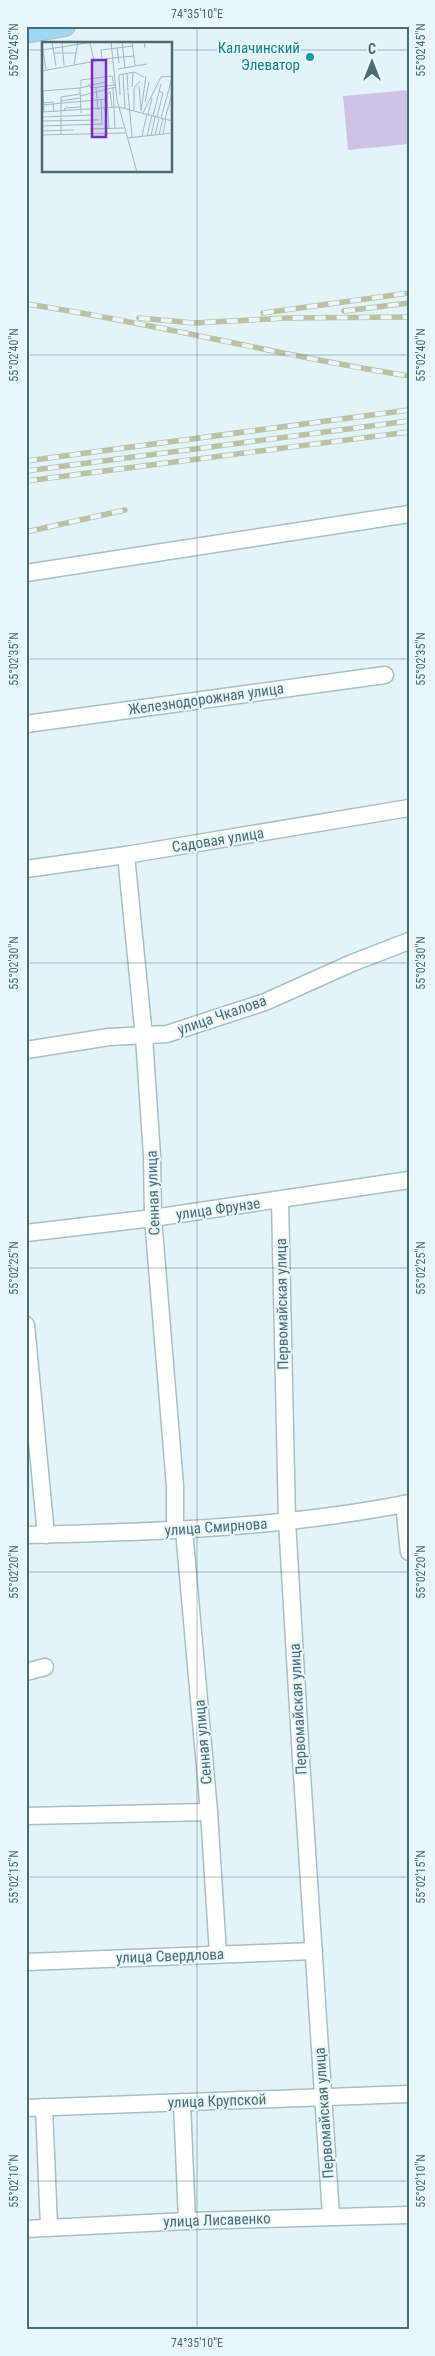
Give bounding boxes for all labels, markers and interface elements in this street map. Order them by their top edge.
text: 74°35'10"E [171,7,223,21]
text: 55°02'45"N [7,23,21,77]
text: 55°02'45"N [414,23,428,77]
north arrow [348,38,398,88]
place label: Калачинский Элеватор [218,39,300,74]
text: С [368,41,376,57]
inset map [42,42,172,172]
marker: Калачинский Элеватор [304,51,316,63]
text: 55°02'40"N [7,328,21,382]
text: 55°02'40"N [414,328,428,382]
text: 55°02'35"N [7,632,21,686]
text: 55°02'35"N [414,632,428,686]
street label: Железнодорожная улица [127,679,285,719]
street label: Садовая улица [171,824,265,856]
text: 55°02'30"N [7,936,21,990]
text: 55°02'30"N [414,936,428,990]
street label: улица Чкалова [175,991,269,1039]
street label: Сенная улица [143,1150,163,1236]
street label: улица Фрунзе [175,1194,261,1224]
street label: Первомайская улица [272,1238,292,1370]
text: 55°02'25"N [7,1241,21,1295]
text: 55°02'25"N [414,1241,428,1295]
street label: улица Смирнова [164,1514,268,1540]
text: 55°02'20"N [7,1545,21,1599]
text: 55°02'20"N [414,1545,428,1599]
street label: Первомайская улица [286,1643,310,1775]
street label: Сенная улица [190,1699,216,1785]
text: 55°02'15"N [7,1850,21,1904]
text: 55°02'15"N [414,1850,428,1904]
street label: улица Свердлова [116,1945,224,1967]
street label: Первомайская улица [310,2047,338,2179]
street label: улица Крупской [168,2090,266,2112]
text: 55°02'10"N [7,2154,21,2208]
text: 55°02'10"N [414,2154,428,2208]
street label: улица Лисавенко [163,2209,271,2231]
text: 74°35'10"E [171,2336,223,2350]

